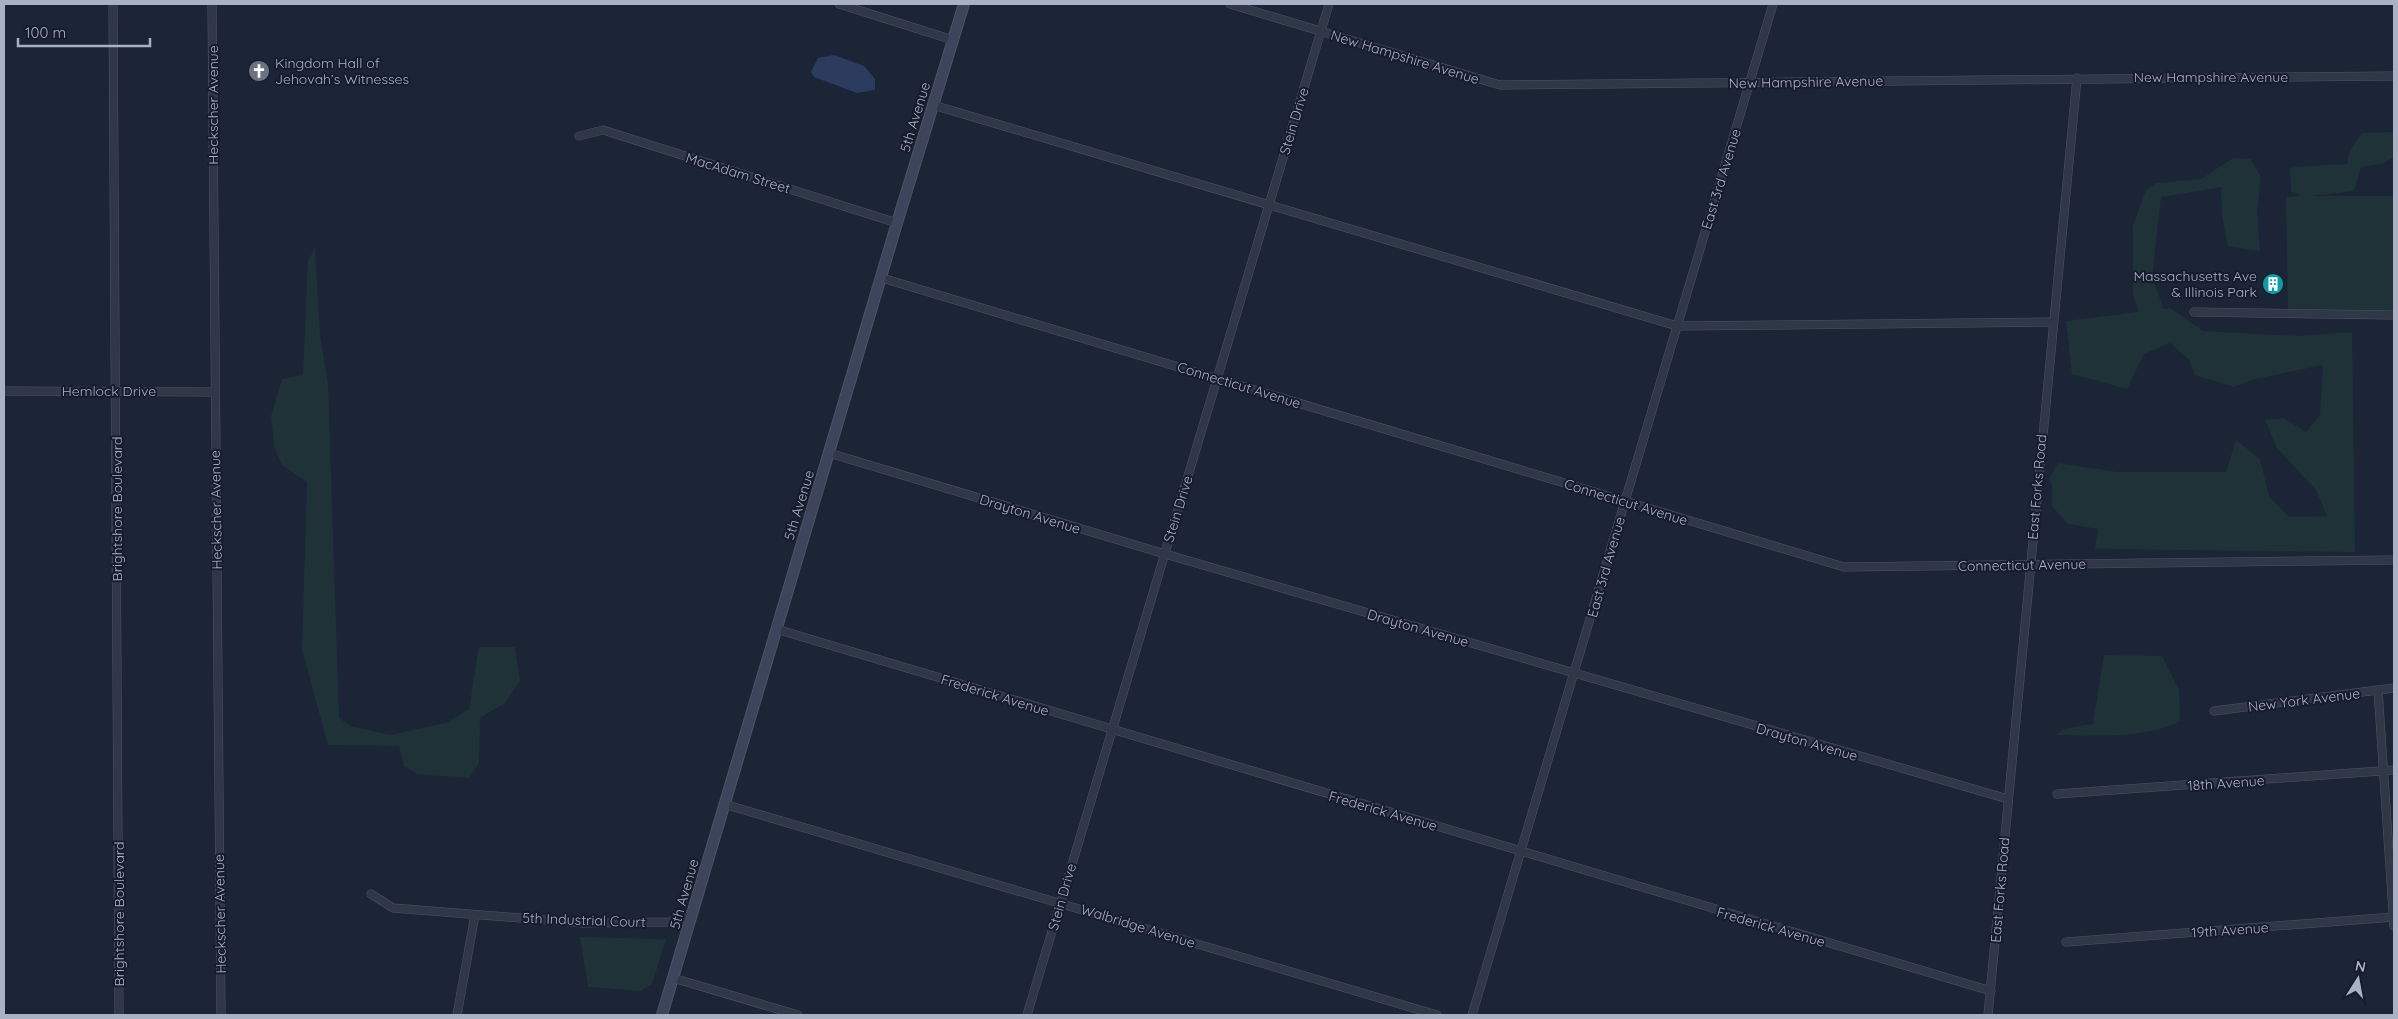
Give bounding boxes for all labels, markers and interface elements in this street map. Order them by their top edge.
scale bar [18,15,150,47]
text: 100 m [25,23,66,42]
street label: New Hampshire Avenue [1329,26,1482,88]
street label: Heckscher Avenue [204,45,222,165]
place label: Kingdom Hall of Jehovah’s Witnesses [275,54,409,88]
church icon: Kingdom Hall of Jehovah’s Witnesses [247,59,271,83]
street label: New Hampshire Avenue [2134,68,2288,86]
street label: New Hampshire Avenue [1729,72,1883,92]
street label: 5th Avenue [896,80,934,154]
street label: Stein Drive [1275,85,1313,157]
street label: East 3rd Avenue [1697,126,1745,231]
street label: MacAdam Street [684,149,793,197]
place label: Massachusetts Ave & Illinois Park [2133,267,2257,301]
building icon: Massachusetts Ave & Illinois Park [2261,272,2285,296]
street label: Connecticut Avenue [1175,358,1303,412]
street label: Hemlock Drive [62,382,156,400]
street label: East Forks Road [2023,434,2051,540]
street label: Brightshore Boulevard [108,437,126,581]
street label: Heckscher Avenue [206,450,226,570]
street label: 5th Avenue [780,468,818,542]
street label: Stein Drive [1159,473,1197,545]
street label: Connecticut Avenue [1562,475,1690,529]
street label: Drayton Avenue [977,490,1083,538]
street label: East 3rd Avenue [1583,514,1629,620]
street label: Connecticut Avenue [1958,555,2086,575]
street label: Drayton Avenue [1365,605,1471,651]
street label: Frederick Avenue [939,670,1051,720]
street label: New York Avenue [2247,684,2361,716]
street label: Drayton Avenue [1754,719,1860,765]
street label: 18th Avenue [2187,771,2265,795]
street label: Frederick Avenue [1327,787,1439,835]
street label: East Forks Road [1986,837,2014,943]
street label: Brightshore Boulevard [110,842,128,986]
street label: Heckscher Avenue [210,854,230,974]
street label: 5th Avenue [665,857,703,931]
street label: Stein Drive [1044,861,1080,933]
street label: Walbridge Avenue [1079,900,1197,952]
street label: Frederick Avenue [1715,903,1827,951]
street label: 5th Industrial Court [522,909,646,931]
street label: 19th Avenue [2191,918,2269,942]
north arrow [2333,954,2383,1004]
text: N [2354,956,2367,976]

